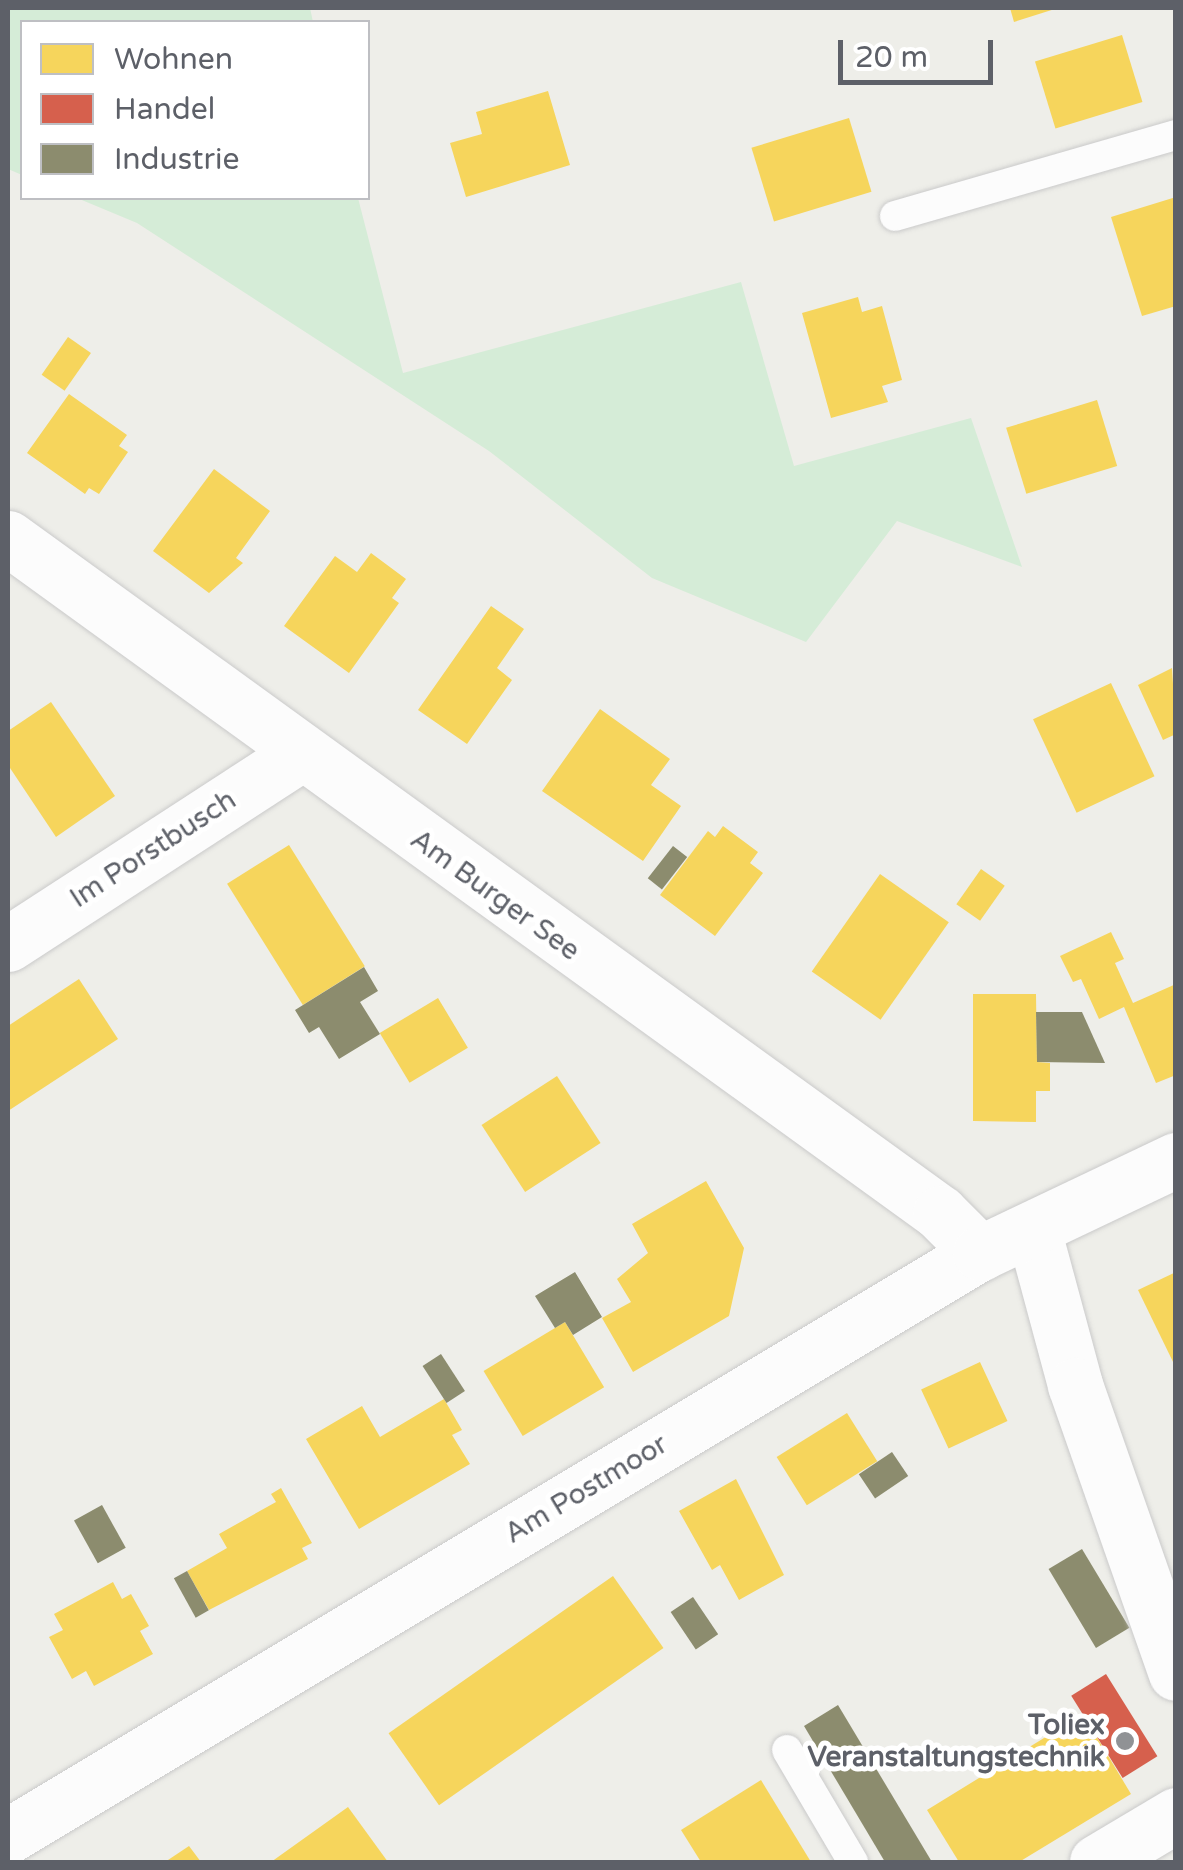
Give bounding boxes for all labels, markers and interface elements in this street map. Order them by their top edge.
legend [20,20,370,200]
scale bar [843,20,998,82]
text: 20 m [855,39,928,76]
text: Wohnen [114,41,233,78]
text: Handel [114,91,215,128]
text: Industrie [114,141,239,178]
street label: Im Porstbusch [64,783,242,915]
street label: Am Burger See [404,822,586,968]
street label: Am Postmoor [499,1427,673,1551]
place label: Toliex Veranstaltungstechnik [808,1708,1105,1774]
marker: Toliex Veranstaltungstechnik [1114,1730,1136,1752]

